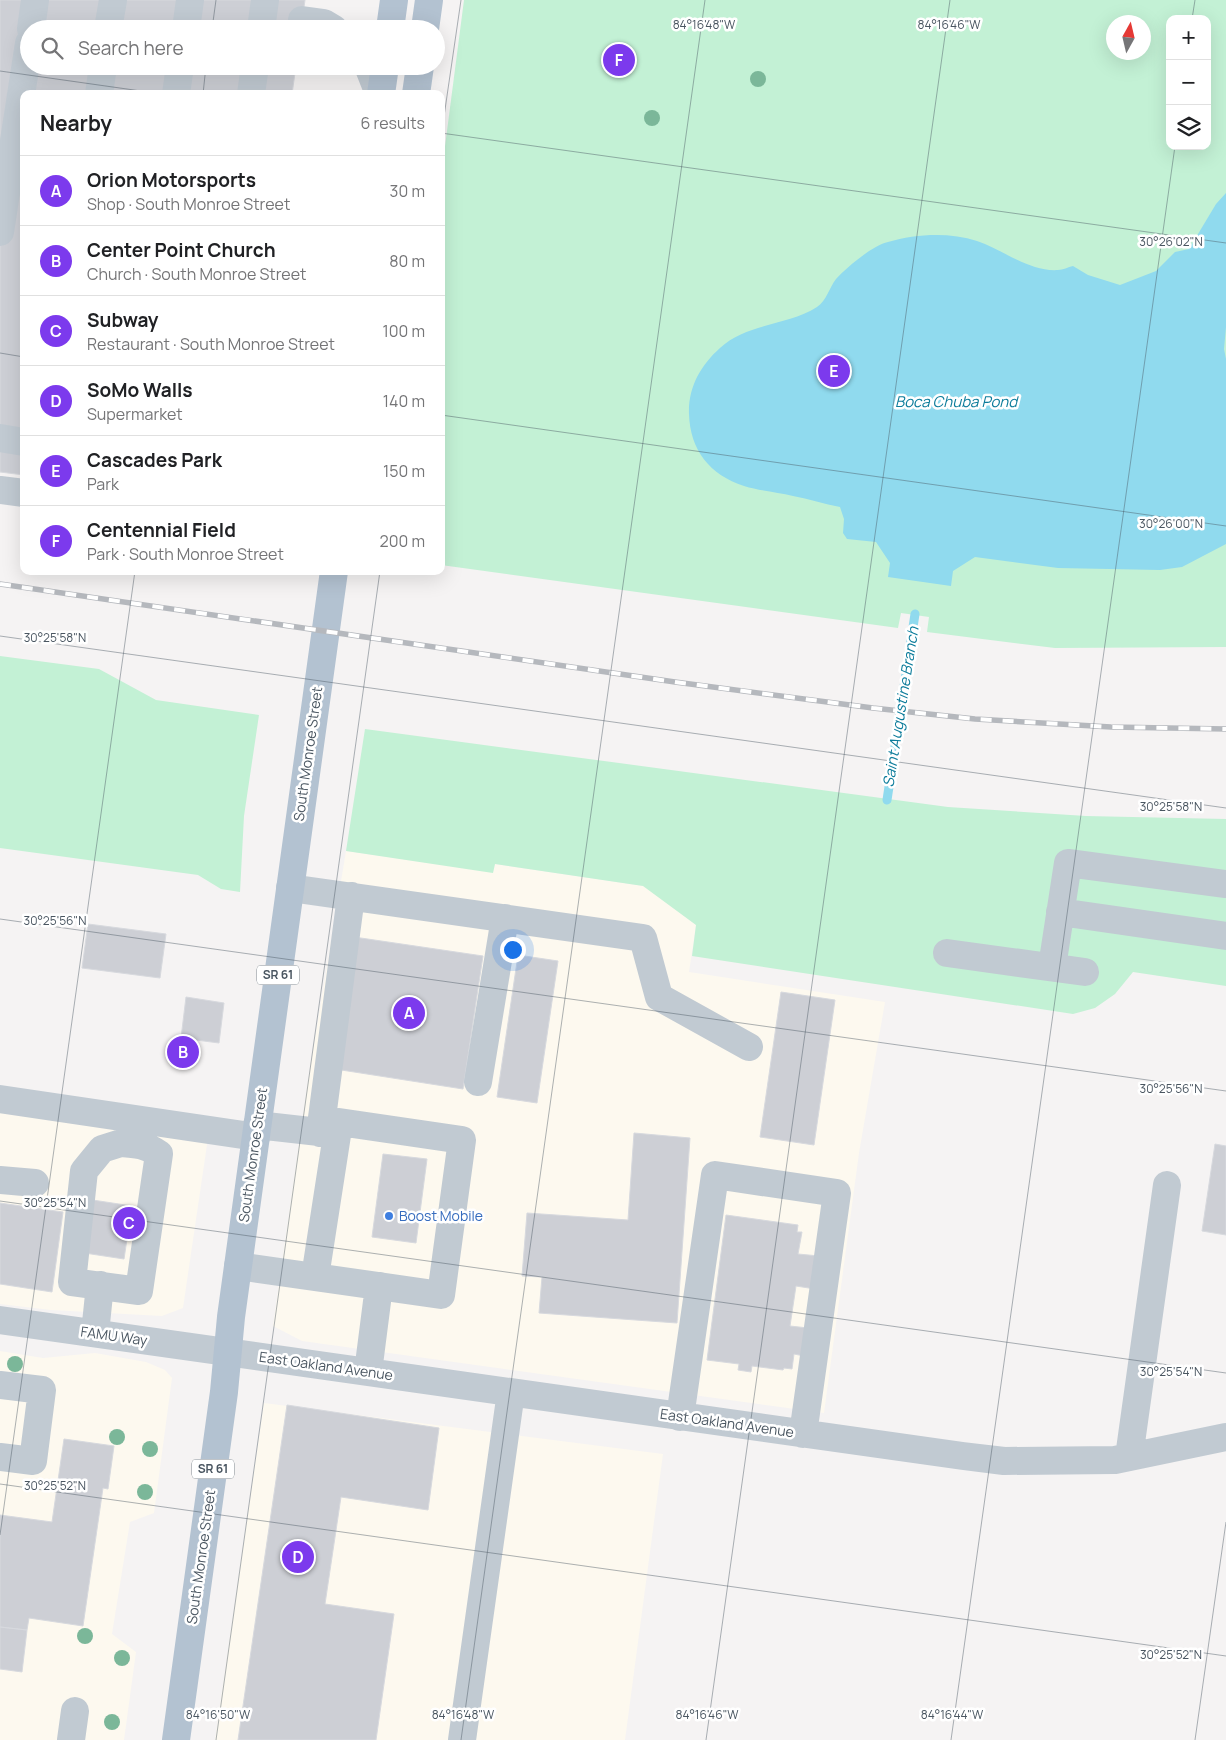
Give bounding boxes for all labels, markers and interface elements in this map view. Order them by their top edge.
north arrow [1106,15,1151,60]
map controls [1166,15,1211,150]
button: + [1166,15,1211,60]
text: 84°16'48"W [673,16,736,33]
text: 84°16'46"W [917,16,981,33]
search box [20,20,445,75]
icon: search [38,34,66,62]
text: Search here [78,35,184,61]
pin: F [603,41,635,79]
button: − [1166,60,1211,105]
button: layers [1166,105,1211,150]
text: Nearby [40,109,112,137]
text: 6 results [360,112,425,134]
text: Orion Motorsports [87,167,256,193]
text: A [51,180,61,202]
text: 30 m [390,180,425,202]
text: Shop · South Monroe Street [87,193,290,215]
text: 30°26'02"N [1139,233,1203,250]
text: Center Point Church [87,237,276,263]
text: B [51,250,61,272]
text: 80 m [389,250,425,272]
text: Church · South Monroe Street [87,263,306,285]
text: Subway [87,307,158,333]
text: C [50,320,62,342]
text: 100 m [382,320,425,342]
text: Restaurant · South Monroe Street [87,333,335,355]
pin: E [818,352,850,390]
text: SoMo Walls [87,377,193,403]
text: D [50,390,62,412]
text: 140 m [383,390,425,412]
water label: Boca Chuba Pond [895,391,1019,412]
text: Supermarket [87,403,183,425]
text: Cascades Park [87,447,222,473]
text: E [51,460,61,482]
text: 150 m [383,460,425,482]
text: Park [87,473,119,495]
text: 30°26'00"N [1139,515,1203,532]
text: Centennial Field [87,517,236,543]
text: F [52,530,60,552]
text: 200 m [380,530,425,552]
text: Park · South Monroe Street [87,543,284,565]
water label: Saint Augustine Branch [877,624,924,789]
text: 30°25'58"N [24,629,86,646]
street label: South Monroe Street [289,685,326,822]
text: 30°25'58"N [1140,798,1202,815]
text: 30°25'56"N [24,912,86,929]
your location [500,937,526,963]
road number: SR 61 [257,966,299,984]
pin: A [393,994,425,1032]
pin: B [167,1033,199,1071]
text: 30°25'56"N [1140,1080,1202,1097]
street label: South Monroe Street [234,1086,271,1223]
text: 30°25'54"N [24,1194,86,1211]
pin: C [113,1204,145,1242]
place label: Boost Mobile [399,1206,483,1225]
marker: Boost Mobile [383,1210,395,1222]
street label: FAMU Way [79,1321,149,1350]
street label: East Oakland Avenue [258,1347,394,1384]
text: 30°25'54"N [1140,1363,1202,1380]
street label: East Oakland Avenue [659,1404,795,1441]
road number: SR 61 [192,1460,234,1478]
text: 30°25'52"N [24,1477,86,1494]
street label: South Monroe Street [182,1488,219,1625]
pin: D [282,1538,314,1576]
text: 30°25'52"N [1140,1646,1202,1663]
text: 84°16'50"W [186,1706,251,1723]
text: 84°16'48"W [432,1706,495,1723]
text: 84°16'46"W [675,1706,739,1723]
text: 84°16'44"W [921,1706,984,1723]

